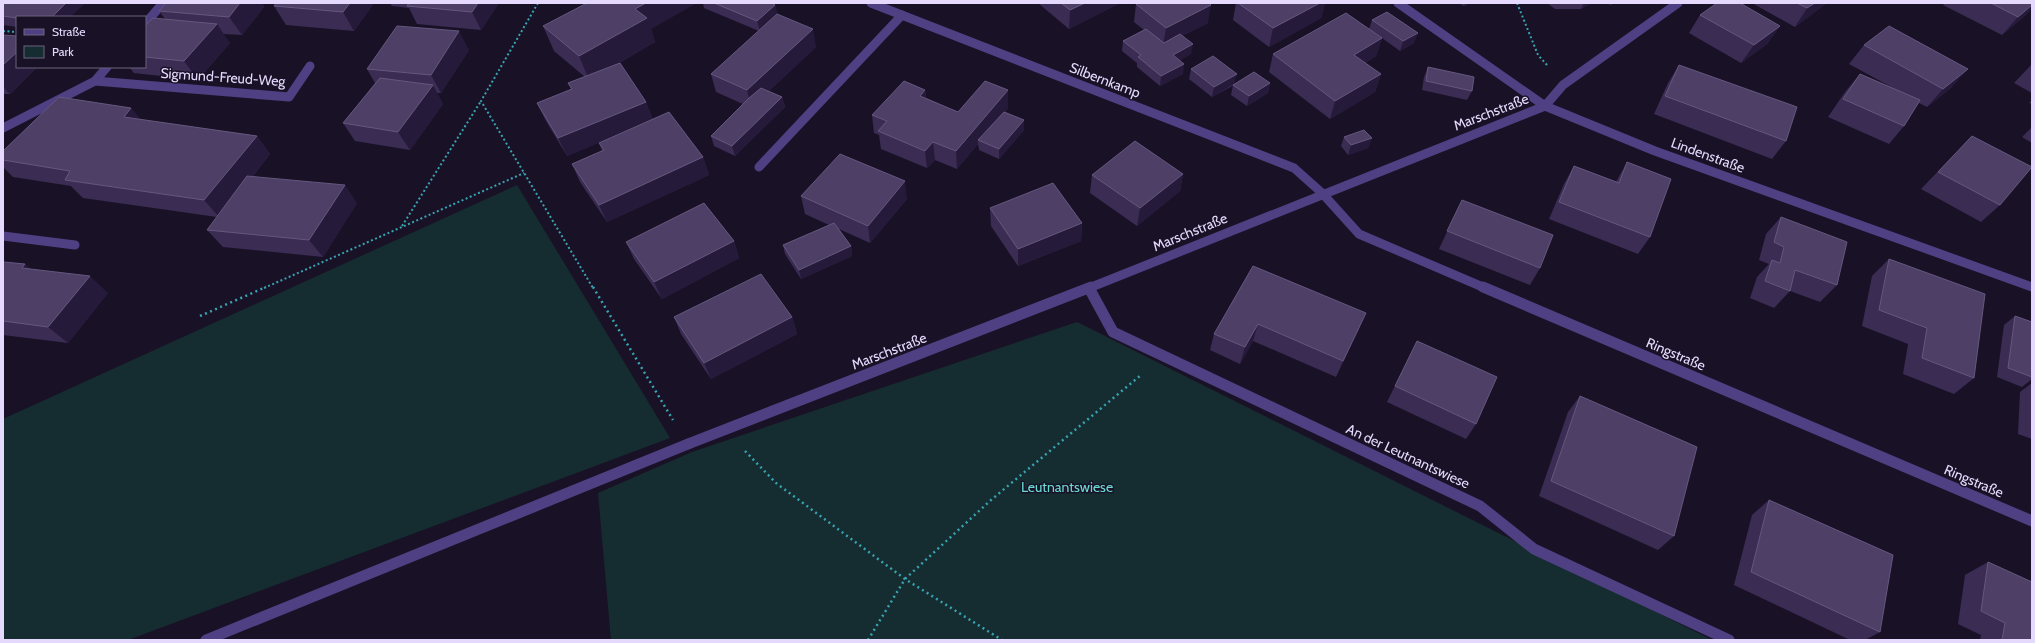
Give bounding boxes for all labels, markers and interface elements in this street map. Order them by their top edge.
legend [16,16,146,68]
text: Straße [52,24,85,39]
text: Park [52,44,74,59]
street label: Silbernkamp [1067,58,1143,102]
street label: Sigmund-Freud-Weg [160,64,287,90]
street label: Marschstraße [1451,89,1531,135]
street label: Lindenstraße [1669,133,1747,177]
street label: Marschstraße [1150,209,1230,255]
street label: Marschstraße [849,328,929,374]
street label: Ringstraße [1644,333,1708,375]
street label: An der Leutnantswiese [1343,419,1473,493]
street label: Ringstraße [1942,460,2006,502]
park label: Leutnantswiese [1021,478,1113,496]

